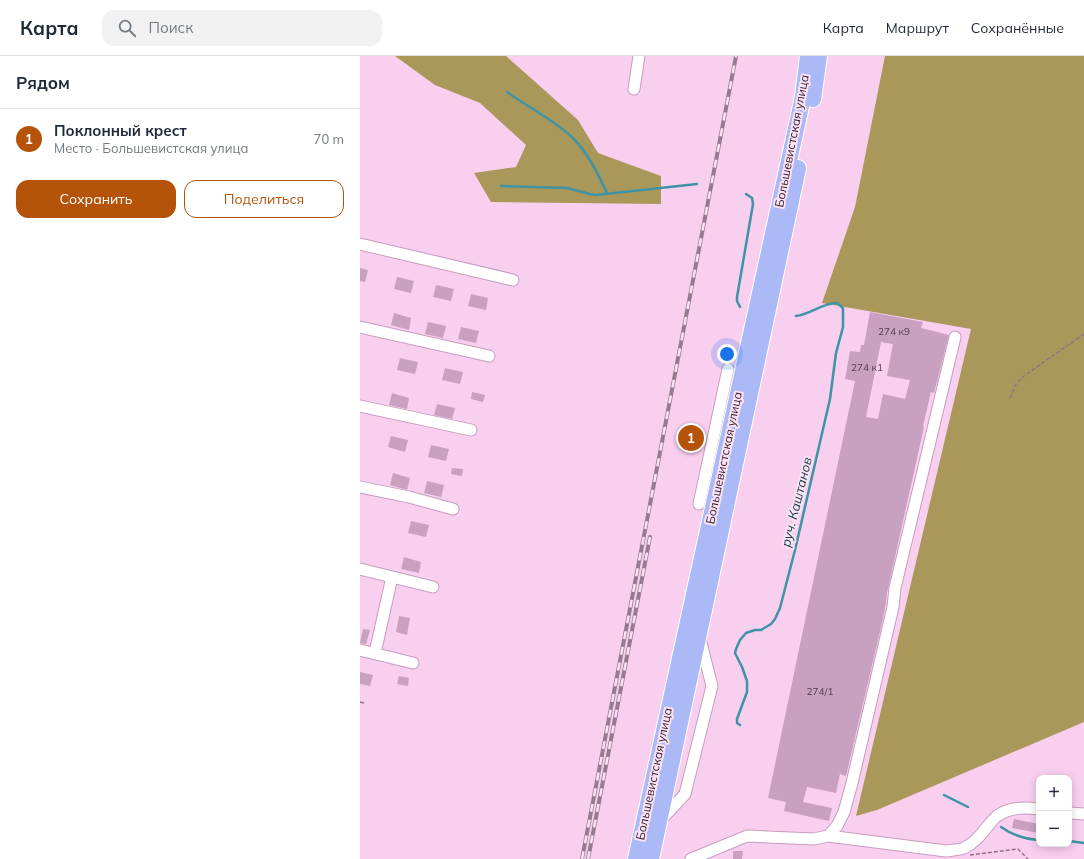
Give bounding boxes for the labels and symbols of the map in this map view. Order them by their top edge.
street label: Большевистская улица [771,73,812,209]
house number: 274 к9 [878,325,910,338]
your location [717,344,737,364]
house number: 274 к1 [851,361,883,374]
street label: Большевистская улица [702,390,745,525]
pin: 1 [678,423,704,453]
water label: руч. Каштанов [777,455,815,549]
house number: 274/1 [807,685,833,698]
street label: Большевистская улица [632,706,675,841]

